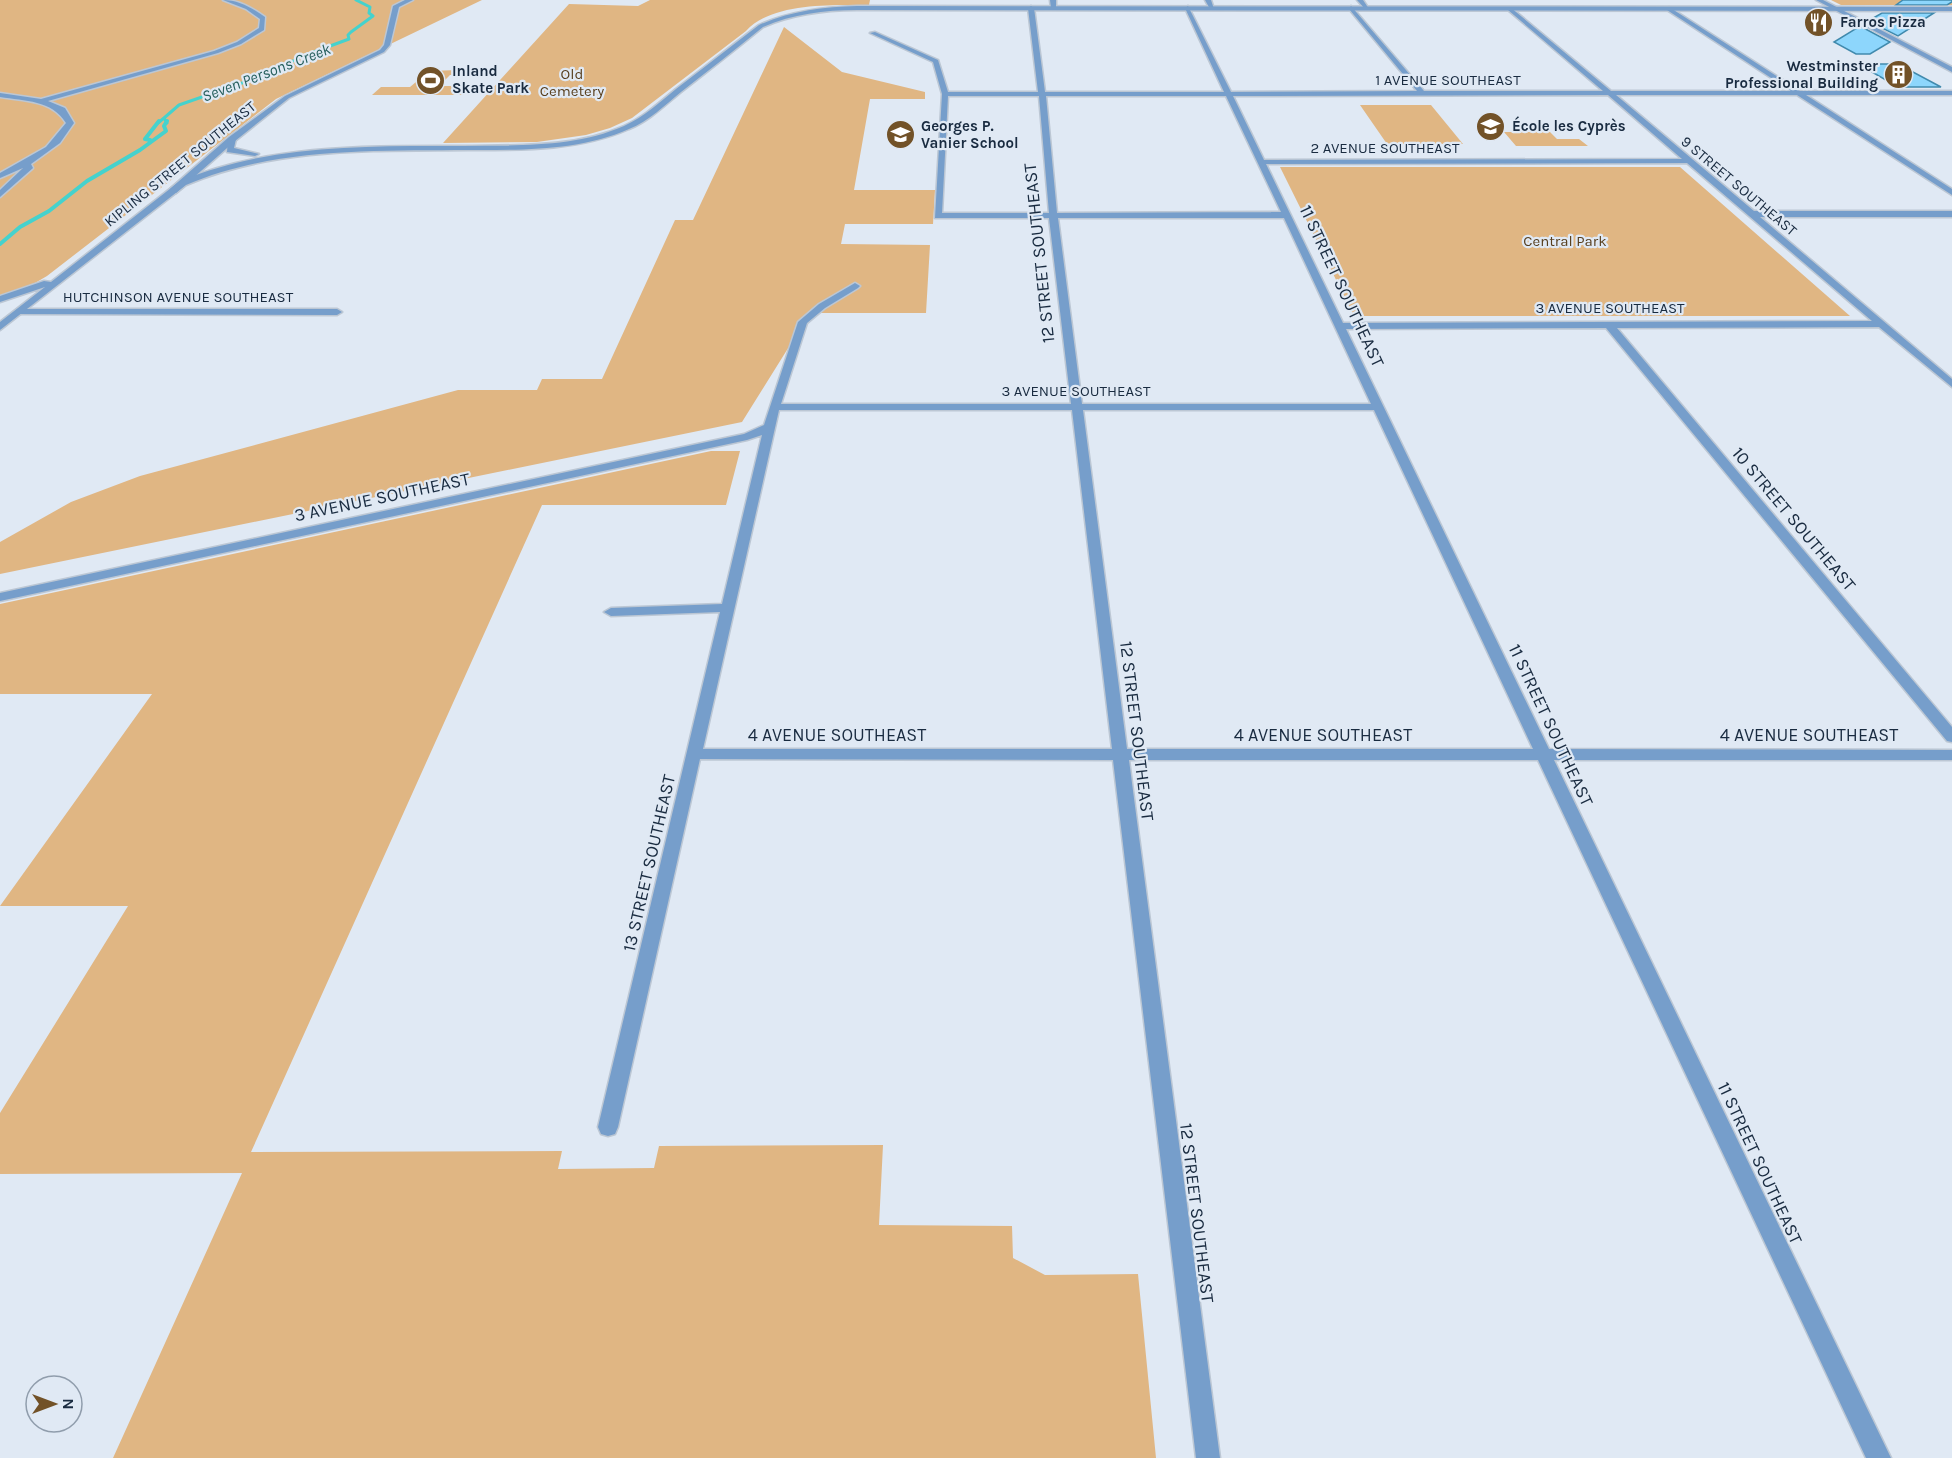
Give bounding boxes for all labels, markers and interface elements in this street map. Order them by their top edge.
restaurant icon: Farros Pizza [1803,6,1835,38]
place label: Farros Pizza [1840,13,1926,31]
water label: Seven Persons Creek [199,39,334,106]
place label: Westminster Professional Building [1725,57,1878,92]
building icon: Westminster Professional Building [1883,59,1915,91]
place label: Inland Skate Park [452,62,529,97]
sports icon: Inland Skate Park [415,64,447,96]
park label: Old Cemetery [540,65,604,100]
street label: 1 AVENUE SOUTHEAST [1375,71,1521,89]
street label: KIPLING STREET SOUTHEAST [101,97,260,231]
school or university icon: École les Cyprès [1475,110,1507,142]
place label: École les Cyprès [1512,116,1626,135]
place label: Georges P. Vanier School [921,117,1019,152]
school or university icon: Georges P. Vanier School [884,119,916,151]
street label: 9 STREET SOUTHEAST [1677,132,1801,240]
street label: 2 AVENUE SOUTHEAST [1310,139,1460,157]
street label: 12 STREET SOUTHEAST [1019,162,1059,344]
street label: 11 STREET SOUTHEAST [1295,201,1389,371]
park label: Central Park [1523,232,1607,250]
street label: HUTCHINSON AVENUE SOUTHEAST [63,288,294,306]
street label: 3 AVENUE SOUTHEAST [1535,299,1685,317]
street label: 3 AVENUE SOUTHEAST [1001,382,1151,400]
street label: 10 STREET SOUTHEAST [1727,443,1861,595]
street label: 3 AVENUE SOUTHEAST [292,468,472,526]
street label: 12 STREET SOUTHEAST [1115,640,1159,822]
street label: 11 STREET SOUTHEAST [1504,640,1598,810]
street label: 4 AVENUE SOUTHEAST [748,724,926,746]
street label: 4 AVENUE SOUTHEAST [1234,724,1412,746]
street label: 4 AVENUE SOUTHEAST [1720,724,1898,746]
street label: 13 STREET SOUTHEAST [618,772,680,954]
street label: 11 STREET SOUTHEAST [1713,1078,1807,1248]
street label: 12 STREET SOUTHEAST [1175,1122,1219,1304]
north arrow [24,1374,84,1434]
text: N [59,1398,78,1410]

